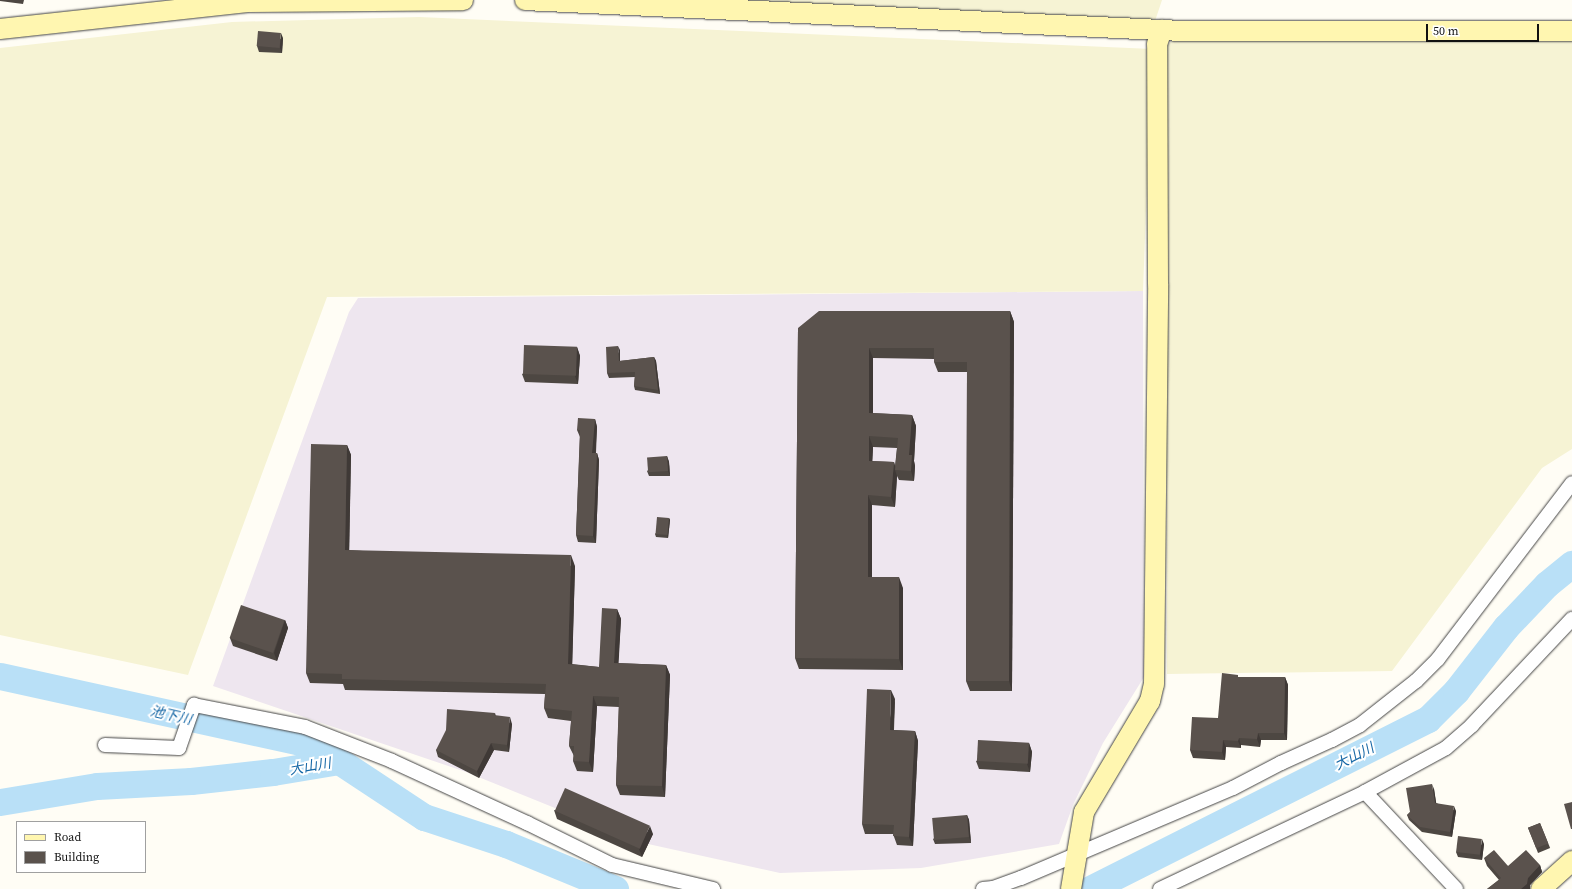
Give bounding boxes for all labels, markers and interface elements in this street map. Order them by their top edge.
scale bar [1428,16,1541,42]
text: 50 m [1433,23,1459,39]
water label: 池下川 [149,702,193,728]
water label: 大山川 [1331,739,1377,773]
water label: 大山川 [288,754,332,778]
legend [16,821,146,873]
text: Road [54,829,81,845]
text: Building [54,849,99,865]

